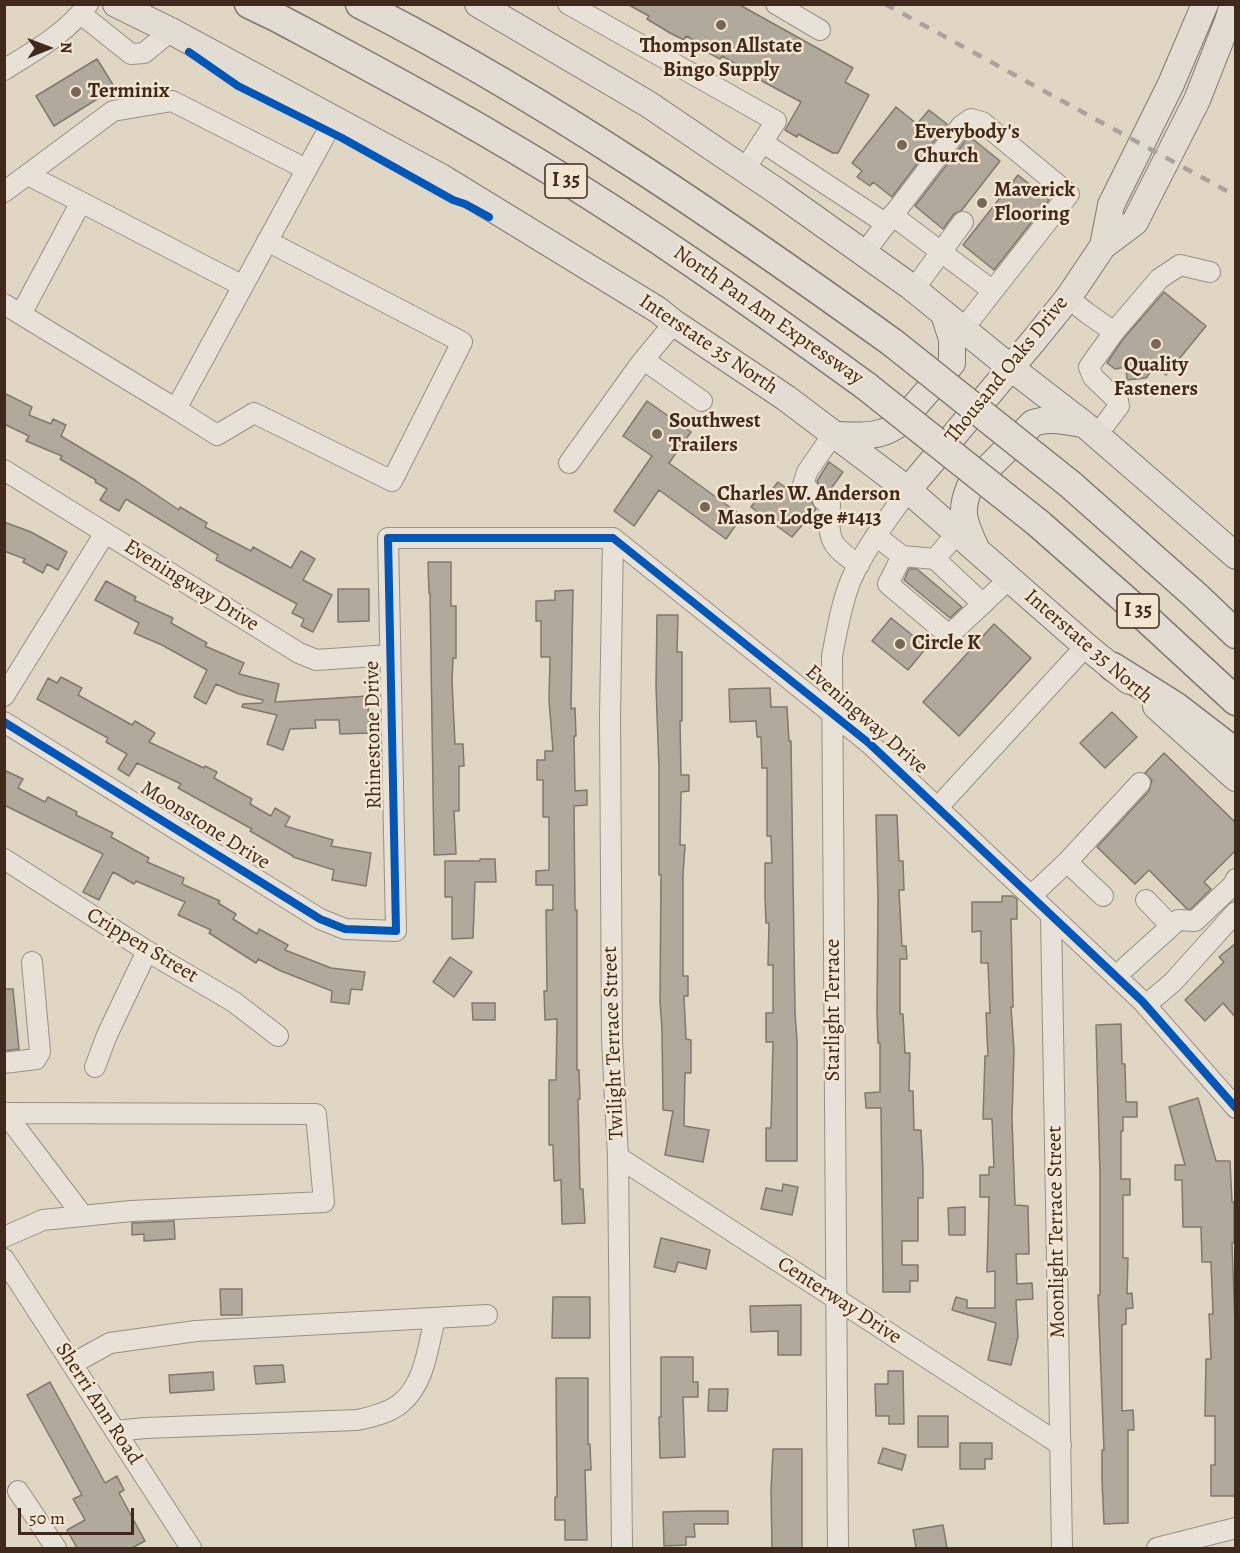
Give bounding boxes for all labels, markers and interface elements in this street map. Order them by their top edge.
north arrow [18,18,78,78]
marker: Thompson Allstate Bingo Supply [714,18,728,32]
place label: Thompson Allstate Bingo Supply [640,34,802,84]
text: N [55,42,77,54]
place label: Terminix [88,79,169,105]
marker: Terminix [69,85,83,99]
place label: Everybody's Church [914,120,1020,170]
marker: Everybody's Church [895,138,909,152]
road number: I 35 [545,164,587,198]
place label: Maverick Flooring [994,178,1075,228]
marker: Maverick Flooring [975,196,989,210]
street label: North Pan Am Expressway [668,241,868,391]
street label: Interstate 35 North [634,289,782,401]
street label: Thousand Oaks Drive [940,291,1074,449]
marker: Quality Fasteners [1149,337,1163,351]
place label: Quality Fasteners [1114,353,1198,403]
place label: Southwest Trailers [669,409,761,459]
marker: Southwest Trailers [650,427,664,441]
place label: Charles W. Anderson Mason Lodge #1413 [717,482,901,532]
marker: Charles W. Anderson Mason Lodge #1413 [698,500,712,514]
street label: Eveningway Drive [119,534,263,638]
street label: Interstate 35 North [1019,584,1157,710]
road number: I 35 [1117,594,1159,628]
place label: Circle K [912,631,981,657]
marker: Circle K [893,637,907,651]
street label: Rhinestone Drive [360,660,388,810]
street label: Eveningway Drive [800,660,932,780]
street label: Moonstone Drive [136,776,274,876]
street label: Crippen Street [82,903,202,989]
street label: Starlight Terrace [821,938,847,1082]
street label: Twilight Terrace Street [598,946,630,1140]
street label: Moonlight Terrace Street [1043,1125,1071,1339]
street label: Centerway Drive [772,1252,906,1350]
street label: Sherri Ann Road [49,1338,147,1470]
scale bar [21,1496,136,1534]
text: 50 m [29,1506,65,1530]

